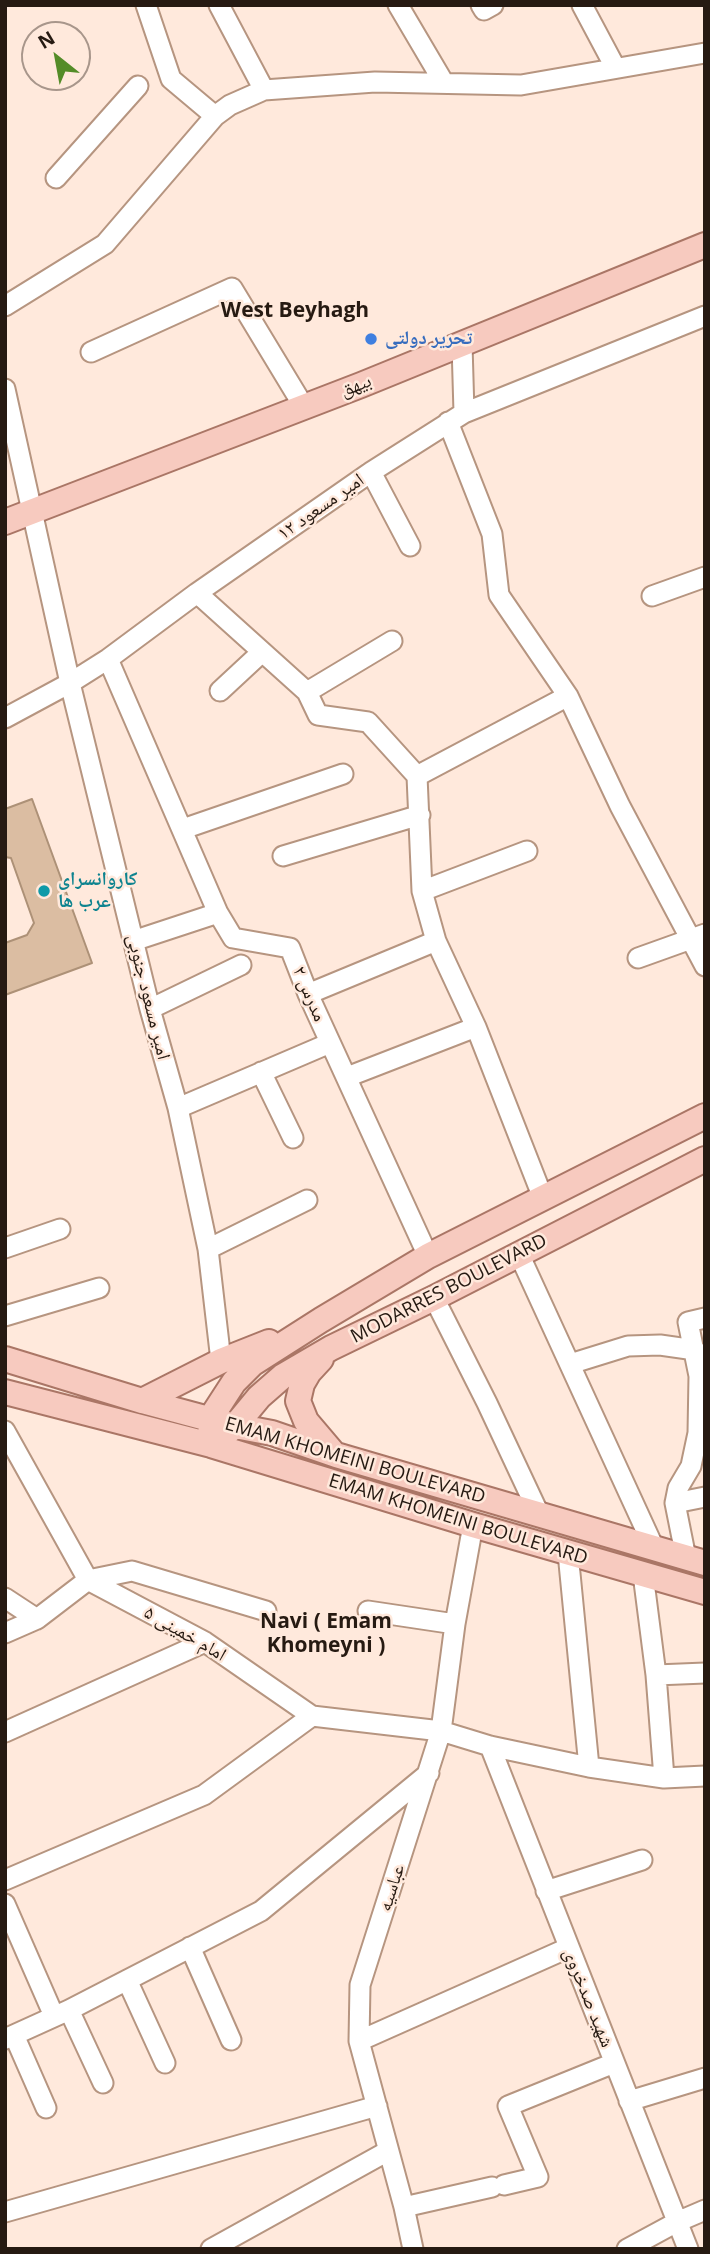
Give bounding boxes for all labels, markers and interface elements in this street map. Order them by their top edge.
north arrow [21,21,91,91]
text: N [33,25,60,55]
district label: West Beyhagh [221,298,369,324]
place label: تحریر دولتی [385,328,472,350]
marker: تحریر دولتی [363,331,379,347]
street label: بیهق [337,370,375,402]
street label: امیر مسعود ۱۲ [273,469,369,545]
place label: کاروانسرای عرب ها [58,869,137,913]
marker: کاروانسرای عرب ها [36,883,52,899]
street label: امیر مسعود جنوبی [121,932,175,1062]
street label: مدرس ۲ [287,963,331,1025]
street label: MODARRES BOULEVARD [347,1230,551,1348]
street label: EMAM KHOMEINI BOULEVARD [222,1413,488,1509]
street label: EMAM KHOMEINI BOULEVARD [326,1470,590,1570]
street label: امام خمینی ۵ [140,1601,230,1667]
district label: Navi ( Emam Khomeyni ) [260,1609,392,1659]
street label: عباسیه [374,1862,410,1914]
street label: شهید صدخروی [558,1945,618,2051]

